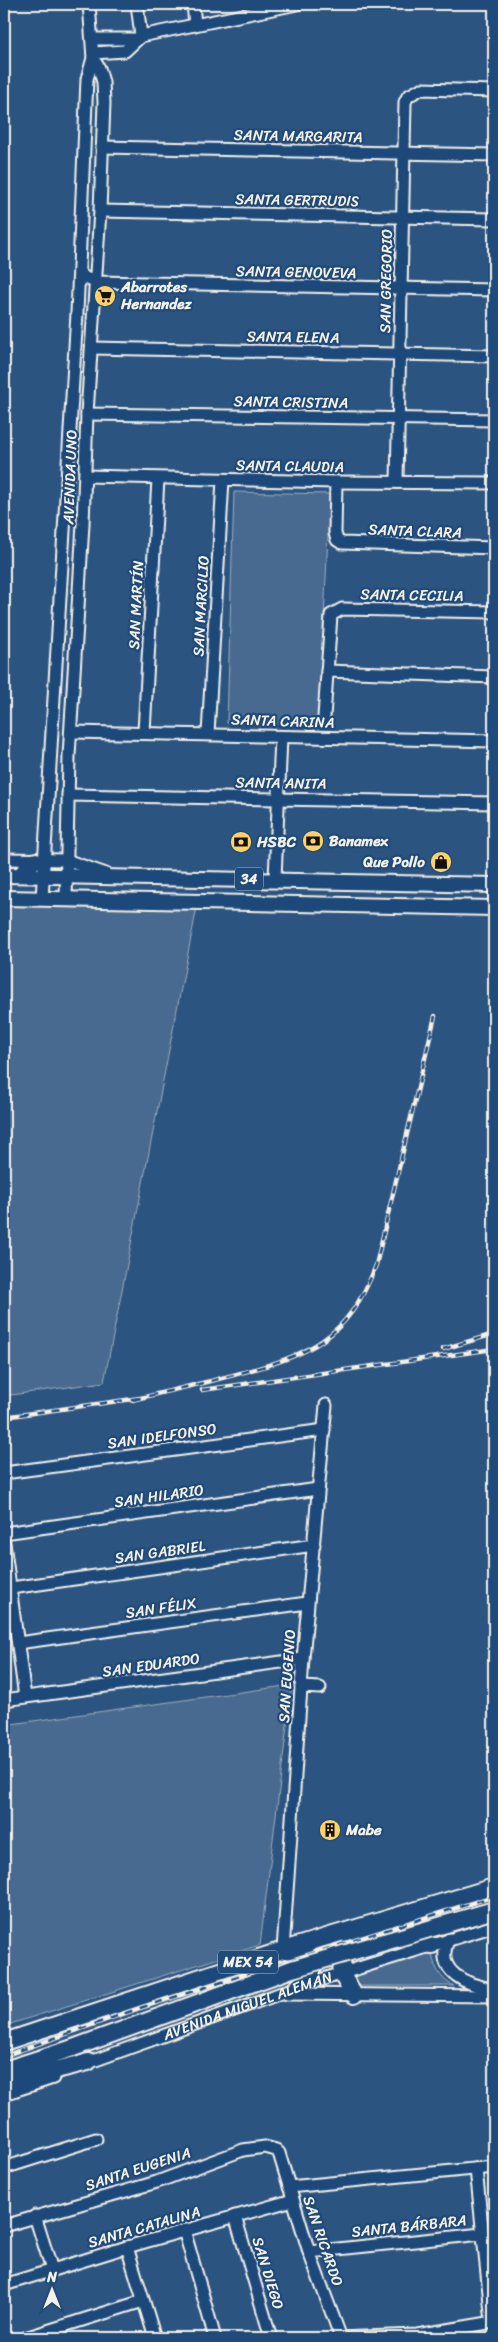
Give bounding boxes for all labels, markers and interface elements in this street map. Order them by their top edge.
street label: SANTA MARGARITA [233,122,363,150]
street label: SANTA GERTRUDIS [235,186,359,214]
street label: SAN GREGORIO [372,228,400,333]
street label: SANTA GENOVEVA [235,258,357,286]
place label: Abarrotes Hernandez [120,274,192,317]
supermarket icon: Abarrotes Hernandez [93,284,117,308]
street label: SANTA ELENA [246,323,340,351]
street label: SANTA CRISTINA [233,388,349,416]
street label: AVENIDA UNO [55,429,85,526]
street label: SANTA CLAUDIA [236,452,344,480]
street label: SANTA CLARA [368,516,462,546]
street label: SAN MARCILIO [185,554,217,657]
street label: SAN MARTÍN [121,559,151,650]
street label: SANTA CECILIA [360,581,464,609]
street label: SANTA CARINA [231,706,335,736]
street label: SANTA ANITA [235,769,327,797]
place label: Banamex [329,828,389,854]
place label: HSBC [256,829,297,855]
bank icon: Banamex [301,829,325,853]
bank icon: HSBC [229,830,253,854]
place label: Que Pollo [362,849,425,875]
shop icon: Que Pollo [429,850,453,874]
road number: 34 [235,868,263,891]
street label: SAN IDELFONSO [106,1415,219,1457]
street label: SAN HILARIO [112,1477,206,1515]
street label: SAN GABRIEL [113,1533,207,1571]
street label: SAN FÉLIX [124,1590,198,1626]
street label: SAN EUGENIO [271,1628,303,1724]
street label: SAN EDUARDO [101,1645,202,1685]
place label: Mabe [345,1817,382,1843]
building icon: Mabe [318,1818,342,1842]
road number: MEX 54 [218,1950,278,1974]
street label: AVENIDA MIGUEL ALEMÁN [158,1964,336,2048]
street label: SANTA EUGENIA [82,2140,194,2198]
street label: SAN RICARDO [295,2192,351,2290]
street label: SANTA CATALINA [85,2199,203,2255]
street label: SANTA BÁRBARA [350,2207,468,2245]
street label: SAN DIEGO [245,2233,291,2313]
north arrow [28,2264,78,2314]
text: N [46,2265,57,2290]

